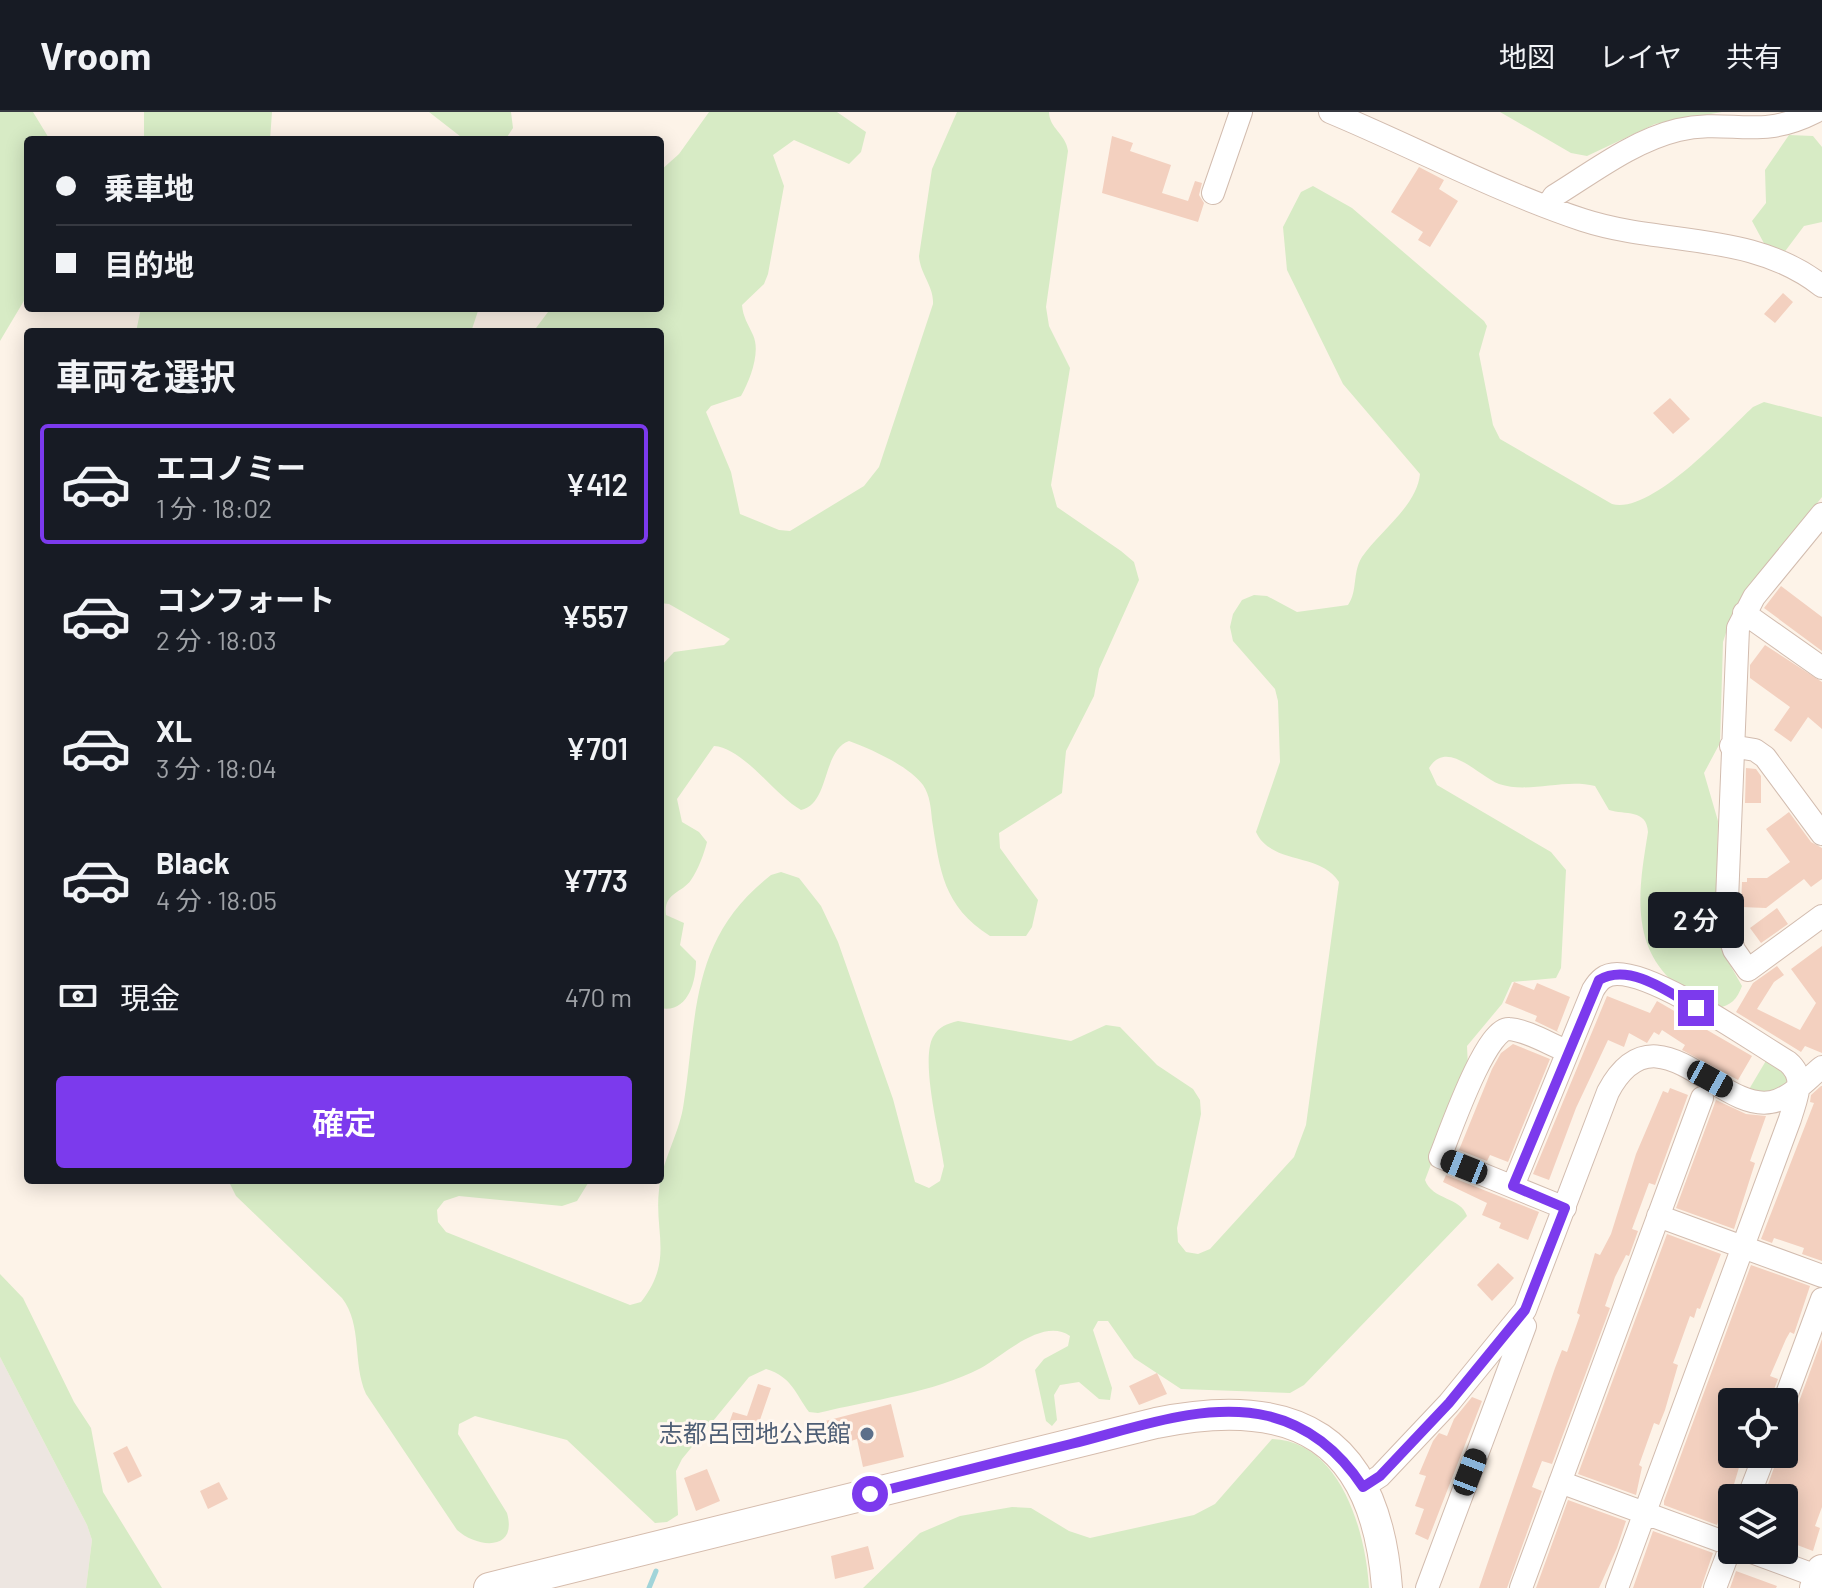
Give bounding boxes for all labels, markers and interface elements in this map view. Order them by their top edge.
text: Vroom [40,32,151,78]
text: 地図 [1499,39,1555,73]
text: レイヤ [1599,39,1682,73]
text: 共有 [1726,39,1782,73]
text: 乗車地 [104,169,194,205]
text: 目的地 [104,246,194,282]
text: 車両を選択 [56,354,236,397]
icon: car [60,448,132,520]
text: エコノミー [156,449,306,485]
text: ¥412 [566,466,628,502]
text: 1 分 · 18:02 [156,492,272,523]
icon: car [60,580,132,652]
text: コンフォート [156,581,335,617]
text: ¥557 [561,598,628,634]
text: 2 分 · 18:03 [156,624,277,655]
icon: car [60,712,132,784]
text: XL [156,712,192,748]
text: ¥701 [566,730,628,766]
text: 3 分 · 18:04 [156,752,277,783]
icon: car [60,844,132,916]
text: Black [156,844,230,880]
text: ¥773 [562,862,628,898]
text: 4 分 · 18:05 [156,884,277,915]
callout: 2 分 [1648,892,1744,948]
text: 2 分 [1673,904,1719,935]
icon: cash [56,974,100,1018]
text: 現金 [120,979,180,1015]
text: 470 m [565,981,632,1012]
route end [1678,990,1714,1026]
car [1683,1057,1737,1101]
button: 確定 [56,1076,632,1168]
car [1437,1147,1491,1187]
map controls [1718,1388,1798,1564]
button: locate [1718,1388,1798,1468]
place label: 志都呂団地公民館 [659,1418,851,1447]
marker: 志都呂団地公民館 [858,1425,876,1443]
car [1450,1445,1490,1499]
route start [852,1476,888,1512]
button: layers [1718,1484,1798,1564]

